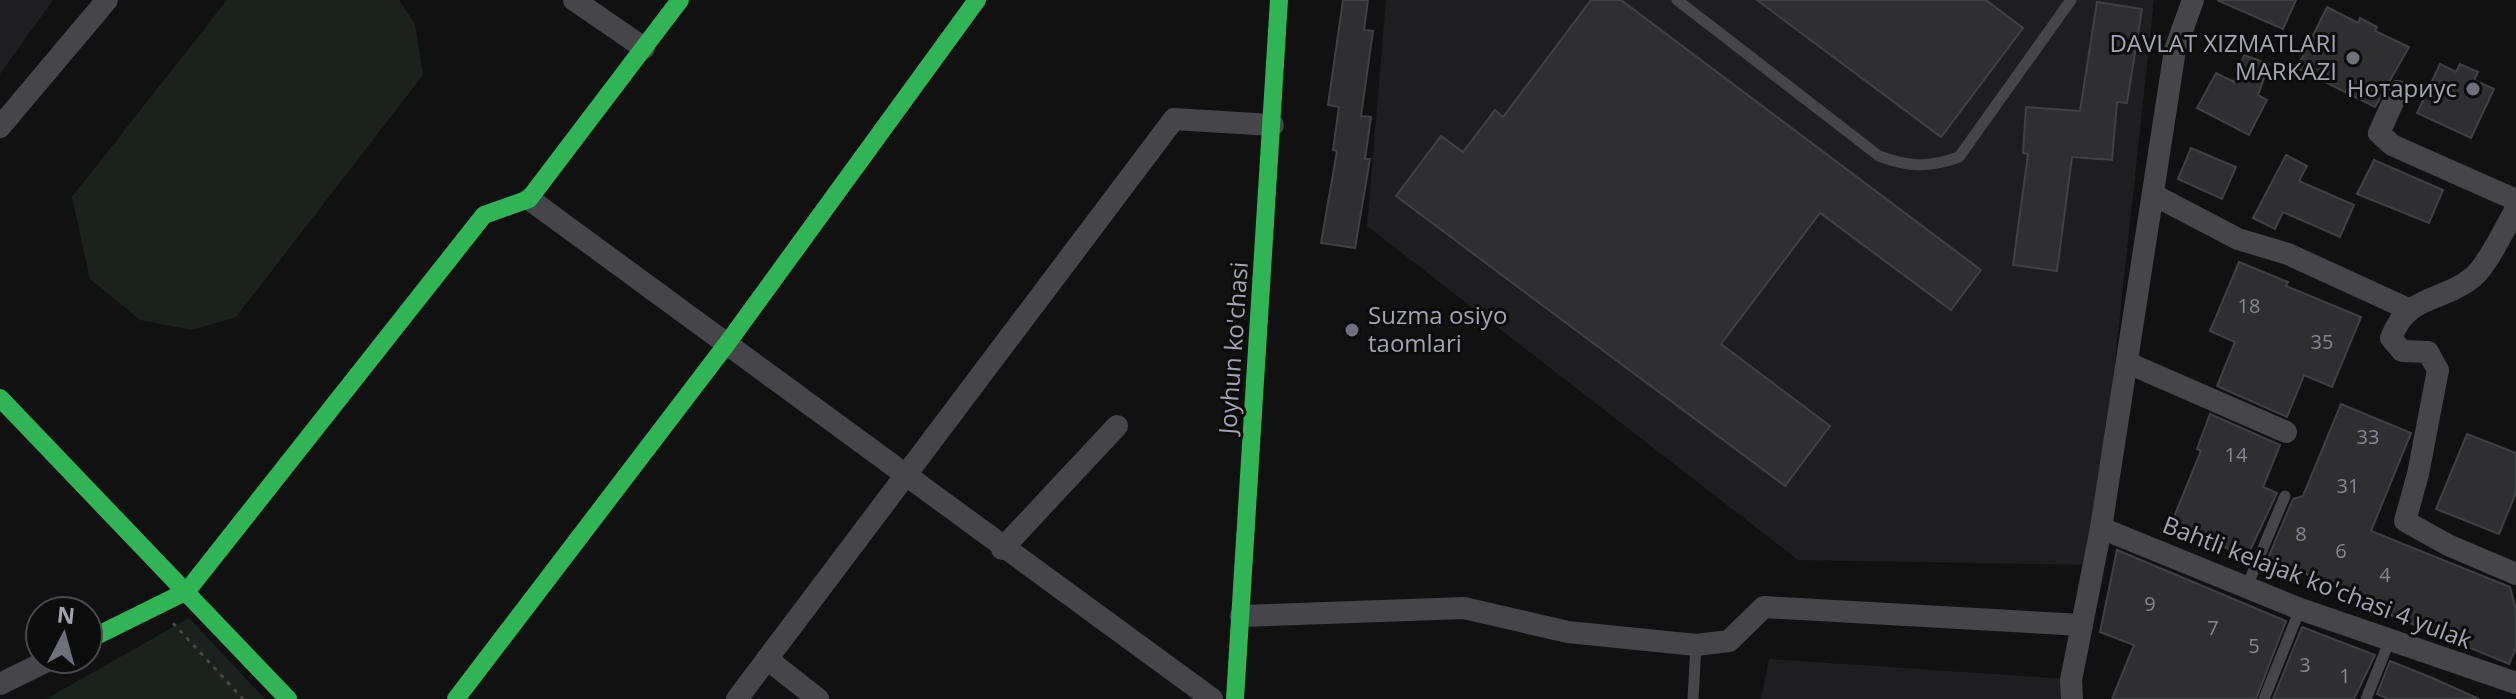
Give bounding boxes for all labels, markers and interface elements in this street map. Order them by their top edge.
place label: DAVLAT XIZMATLARI MARKAZI [2109,26,2337,87]
marker: DAVLAT XIZMATLARI MARKAZI [2344,49,2362,67]
place label: Нотариус [2347,71,2457,104]
marker: Нотариус [2464,80,2482,98]
street label: Joyhun ko'chasi [1210,261,1255,437]
house number: 18 [2238,292,2260,319]
place label: Suzma osiyo taomlari [1368,298,1507,359]
marker: Suzma osiyo taomlari [1343,321,1361,339]
house number: 35 [2311,328,2333,355]
house number: 33 [2357,423,2379,450]
house number: 14 [2225,441,2248,468]
house number: 31 [2337,472,2359,499]
street label: Bahtli kelajak ko'chasi 4 yulak [2158,507,2477,656]
house number: 8 [2295,520,2307,547]
house number: 6 [2335,537,2347,564]
house number: 4 [2379,561,2391,588]
house number: 9 [2144,590,2156,617]
north arrow [24,595,104,675]
text: N [56,598,77,630]
house number: 7 [2207,614,2219,641]
house number: 5 [2248,632,2260,659]
house number: 3 [2299,651,2311,678]
house number: 1 [2339,662,2351,689]

